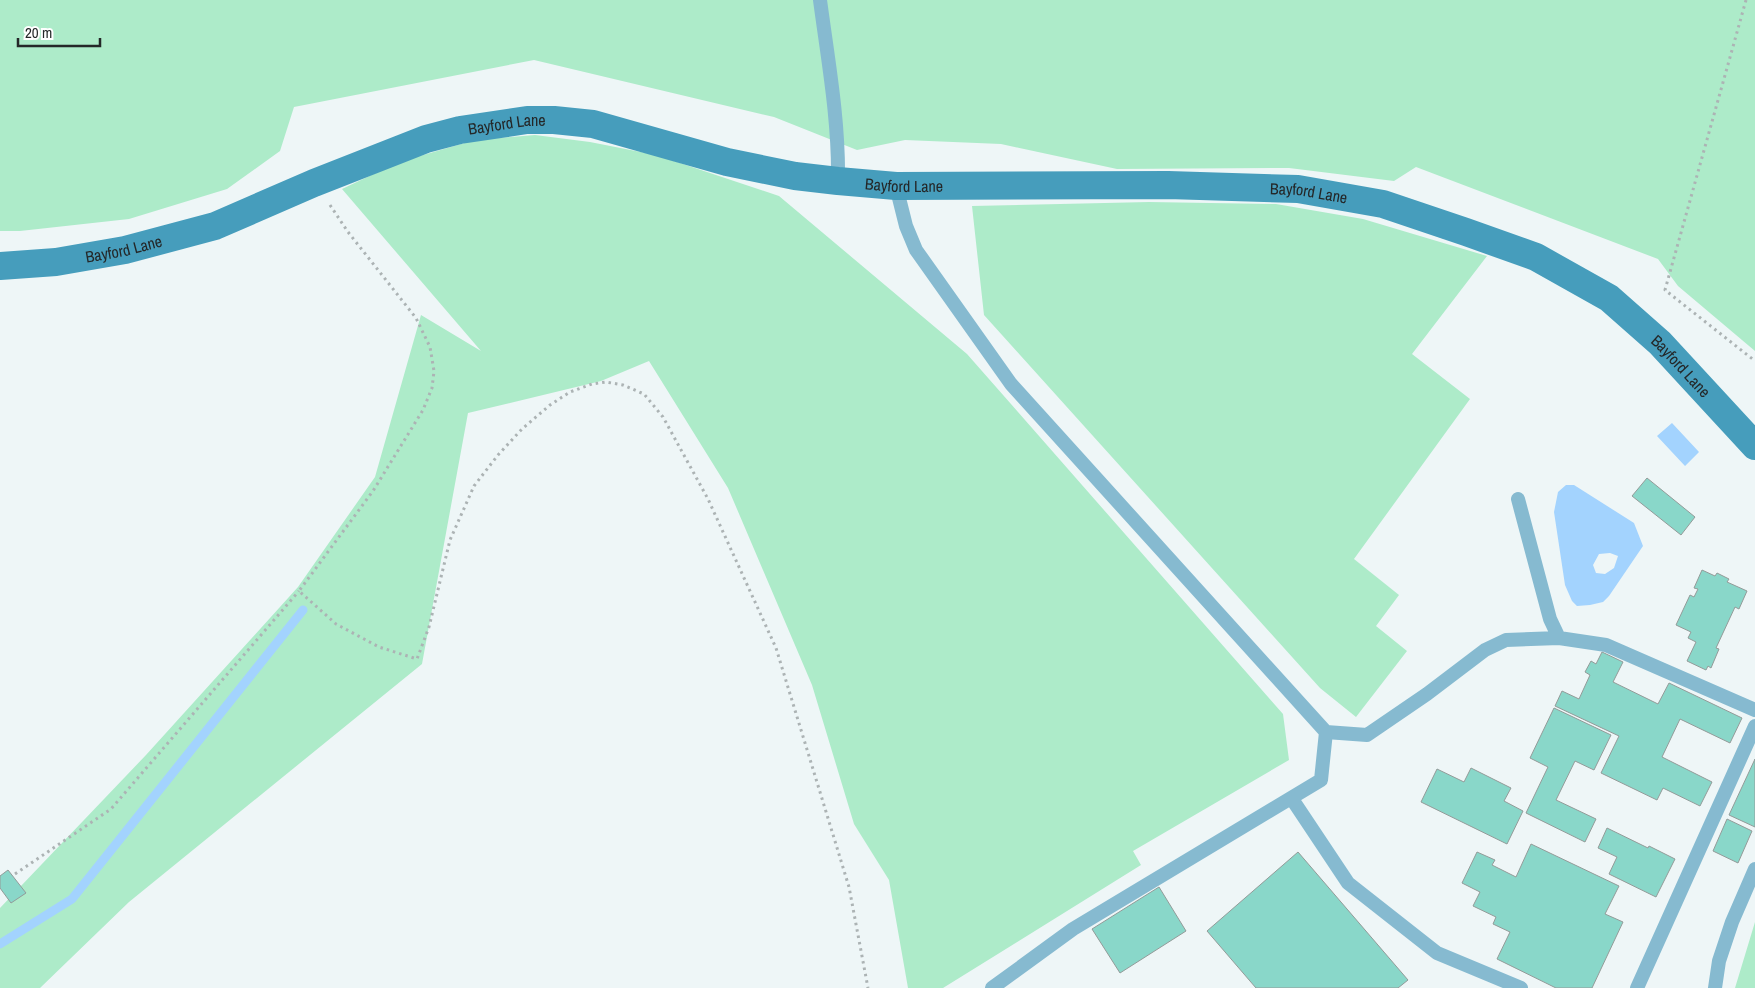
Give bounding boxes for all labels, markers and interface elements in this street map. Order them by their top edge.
scale bar [18,15,100,47]
text: 20 m [25,22,52,43]
street label: Bayford Lane [466,109,546,140]
street label: Bayford Lane [864,172,943,197]
street label: Bayford Lane [1270,177,1349,209]
street label: Bayford Lane [83,230,164,268]
street label: Bayford Lane [1647,329,1716,402]

